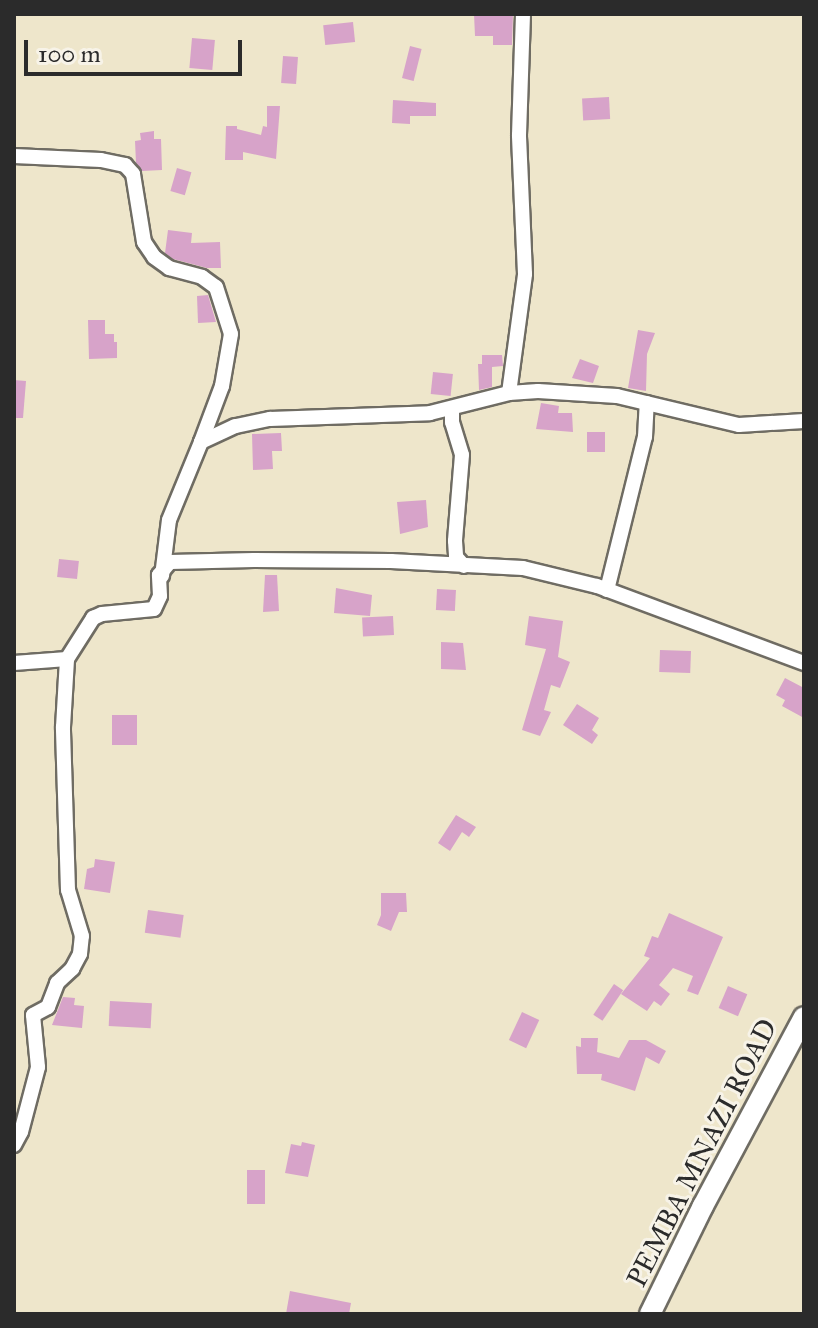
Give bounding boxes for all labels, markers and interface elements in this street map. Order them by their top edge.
scale bar [28,24,246,74]
text: 100 m [38,39,101,69]
street label: PEMBA MNAZI ROAD [620,1013,784,1293]

